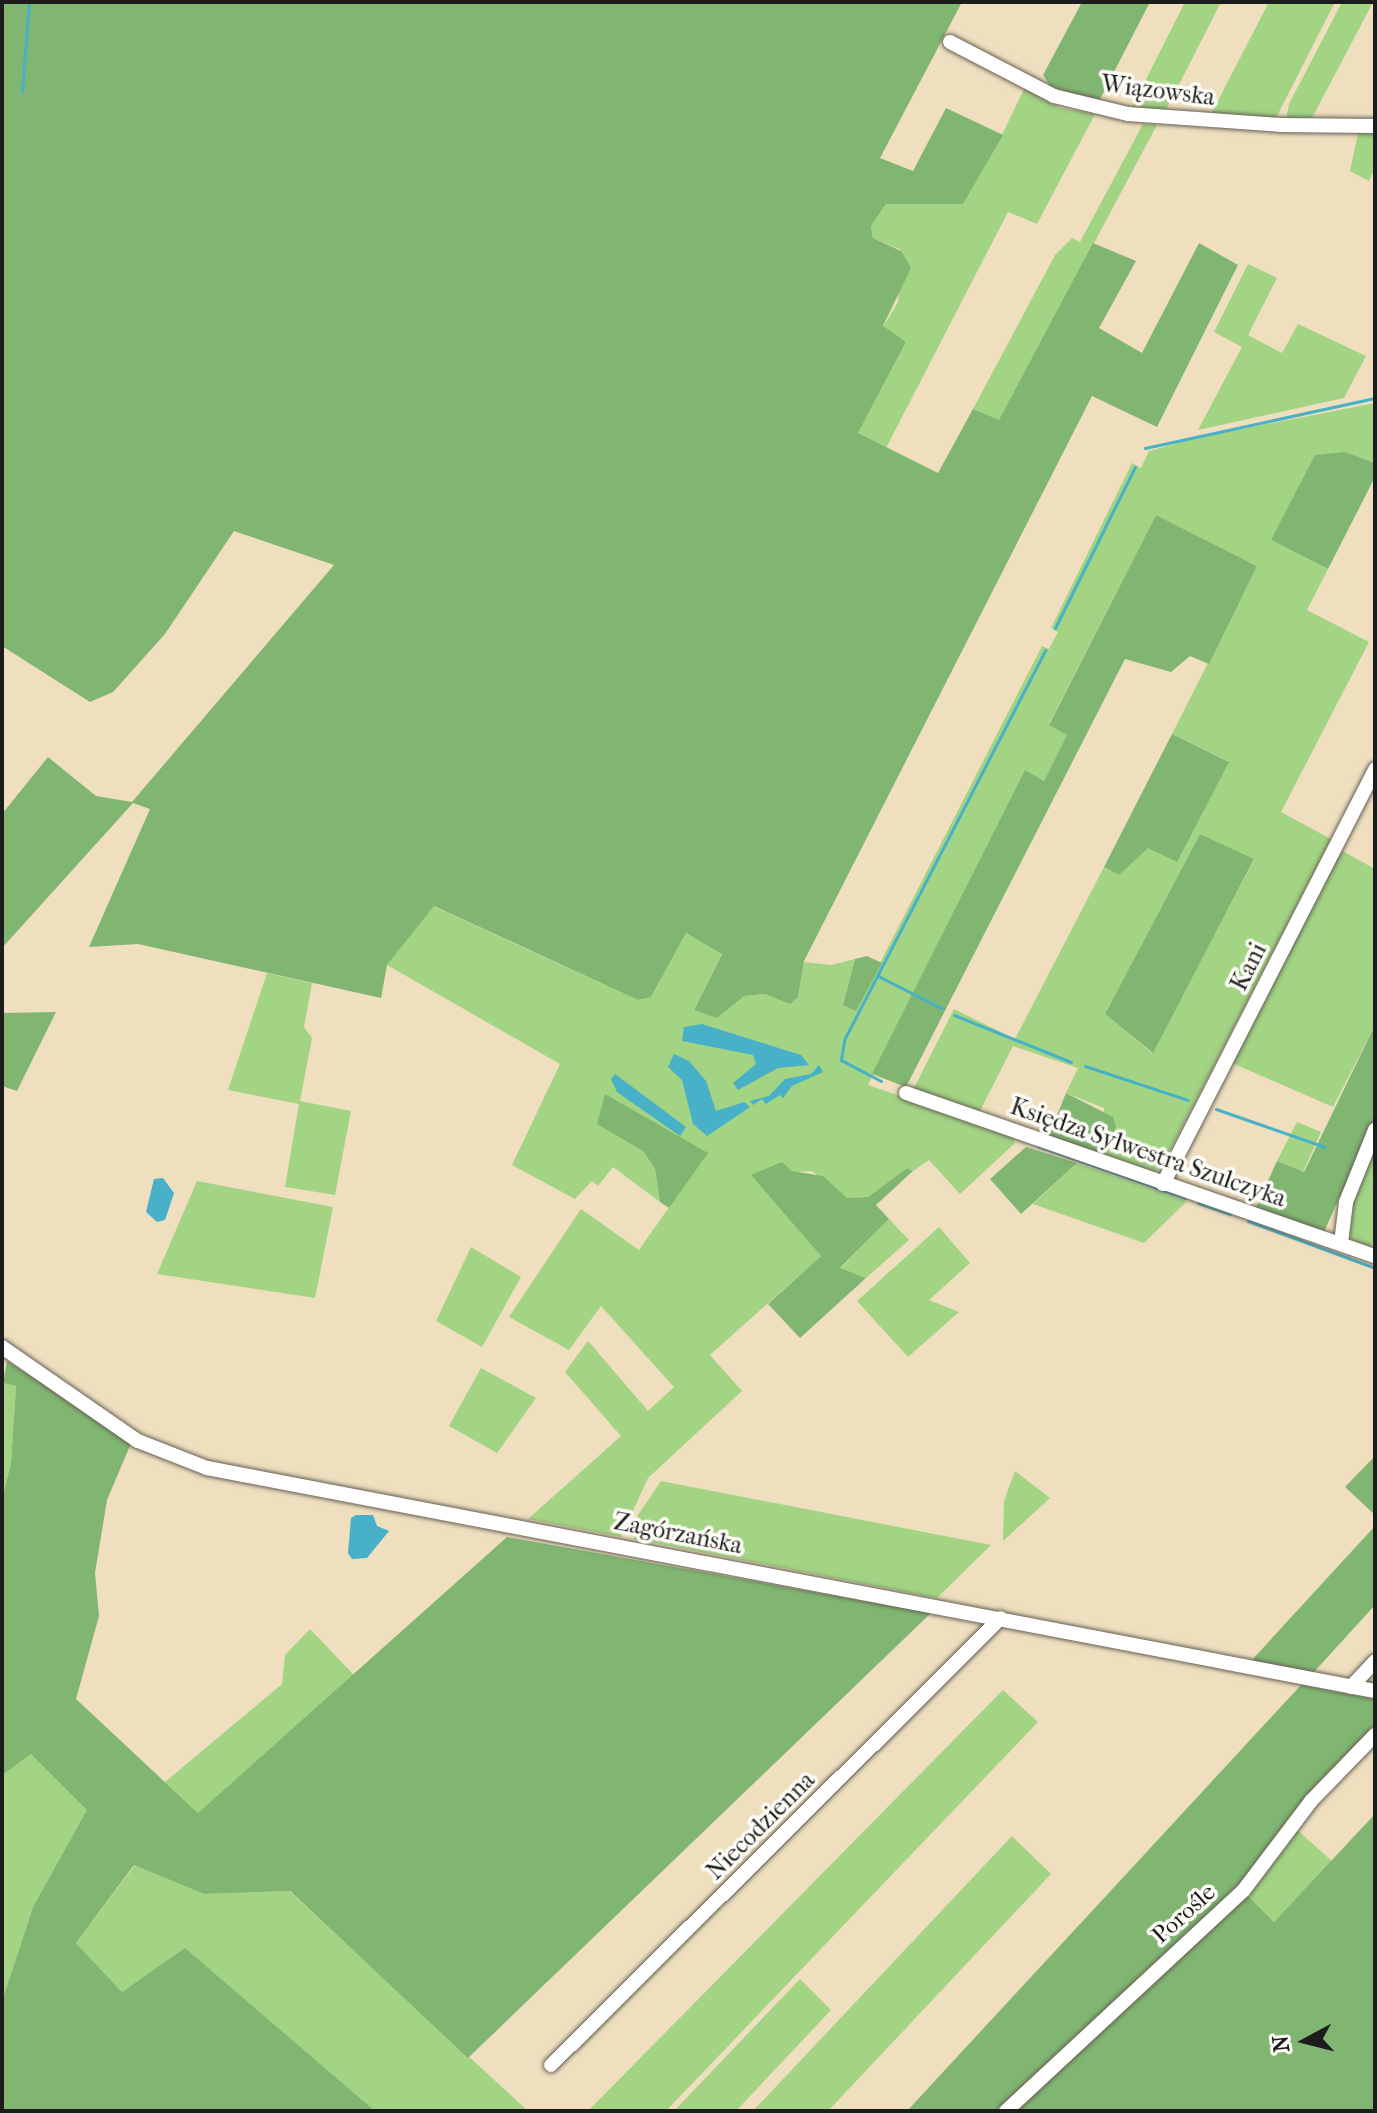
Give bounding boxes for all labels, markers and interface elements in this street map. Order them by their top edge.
street label: Wiązowska [1100,70,1216,112]
street label: Kani [1225,938,1273,996]
street label: Księdza Sylwestra Szulczyka [1006,1092,1290,1214]
street label: Zagórzańska [611,1507,745,1561]
street label: Niecodzienna [701,1766,821,1886]
street label: Porośle [1146,1878,1222,1950]
north arrow [1265,2001,1345,2081]
text: N [1267,2034,1295,2054]

